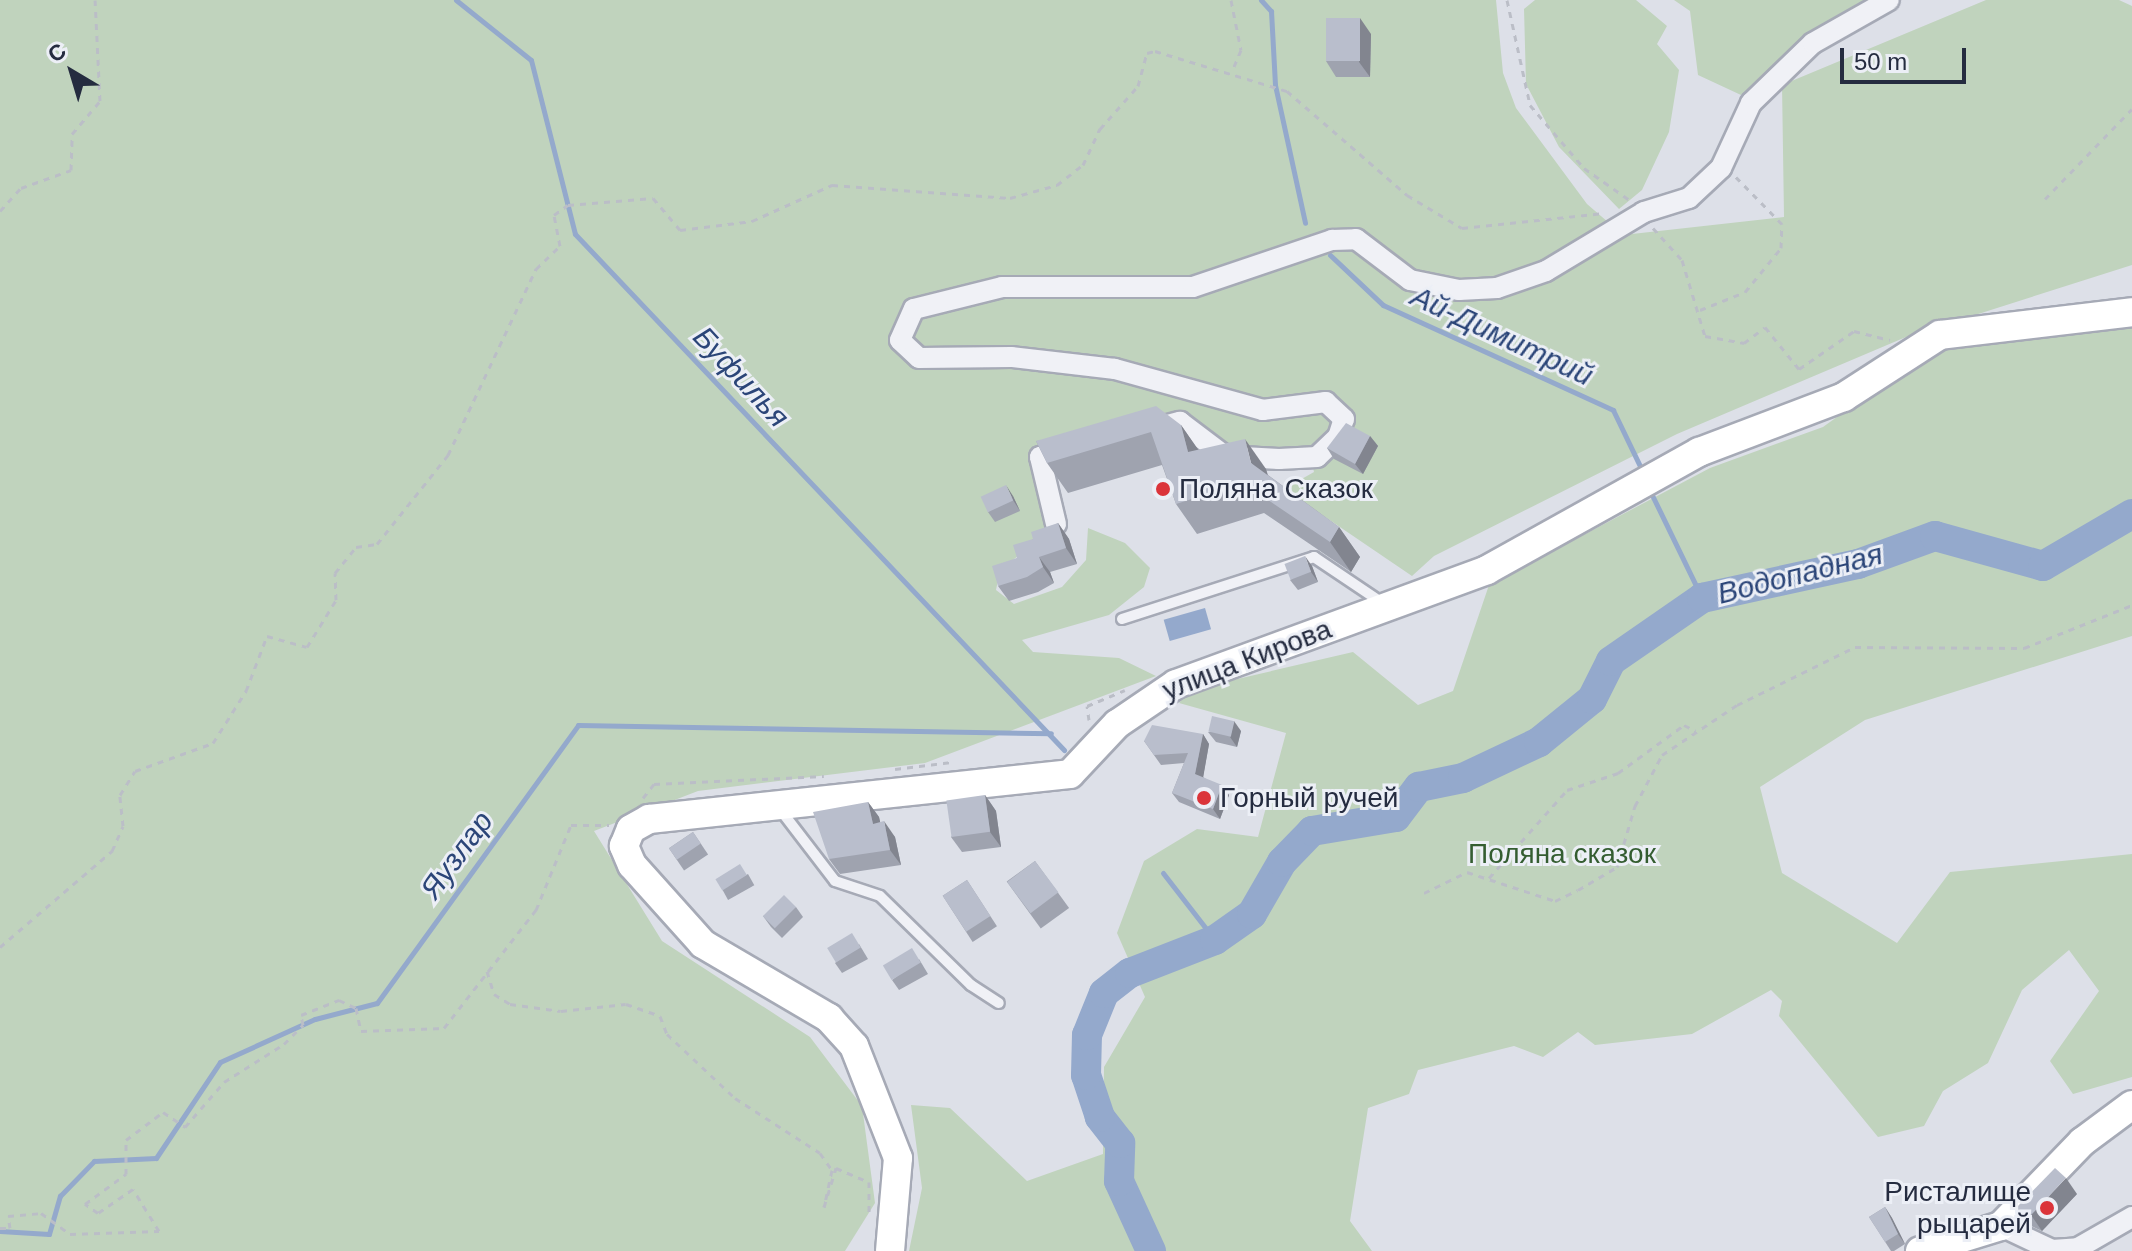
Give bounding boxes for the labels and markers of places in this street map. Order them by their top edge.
place label: Поляна Сказок [1179,472,1373,506]
marker: Поляна Сказок [1154,480,1172,498]
place label: Горный ручей [1220,781,1398,815]
marker: Горный ручей [1195,789,1213,807]
place label: Ристалище рыцарей [1884,1175,2031,1241]
marker: Ристалище рыцарей [2038,1199,2056,1217]

